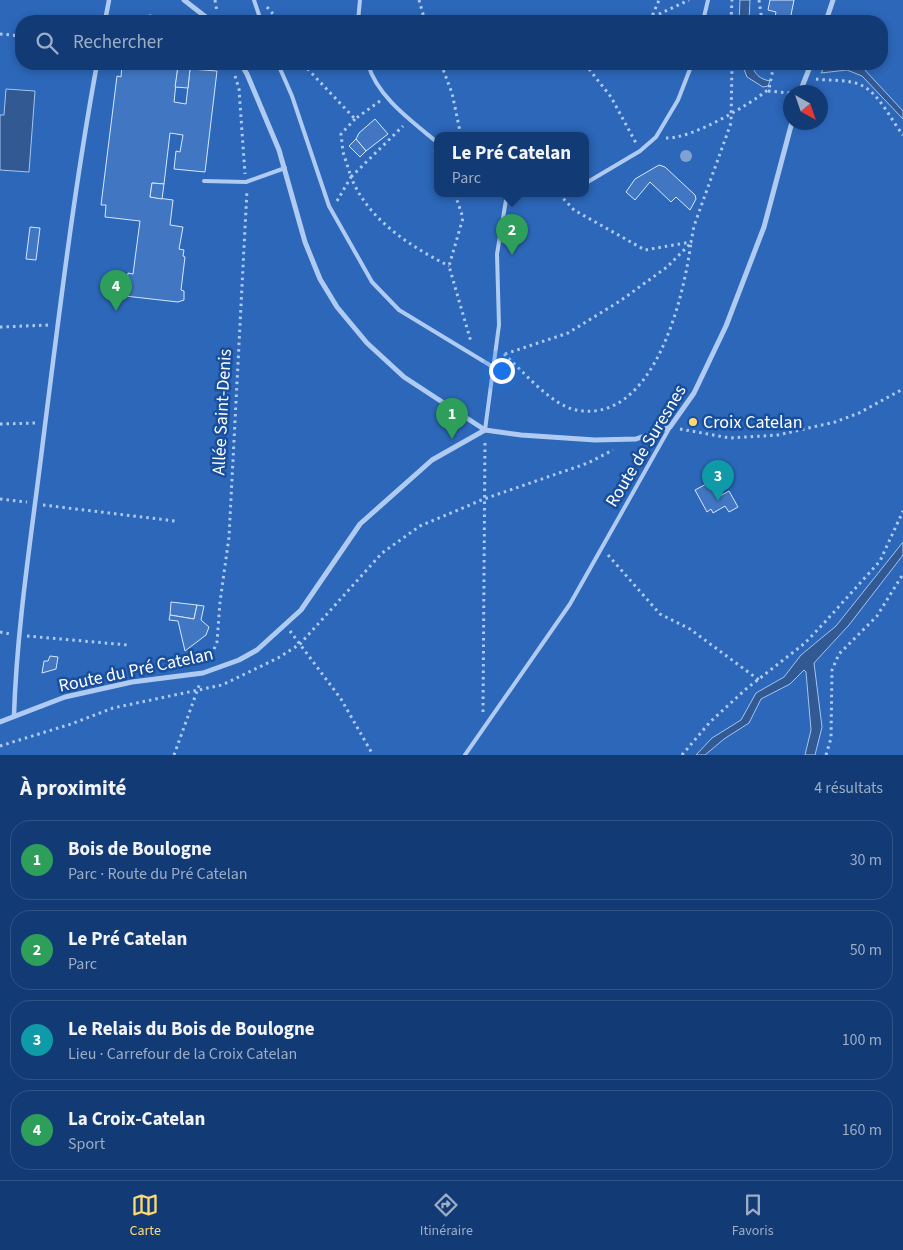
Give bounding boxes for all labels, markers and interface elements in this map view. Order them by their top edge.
search box [15,15,888,70]
icon: search [33,29,61,57]
text: Rechercher [73,29,163,56]
north arrow [783,85,828,130]
popup [434,132,589,197]
text: Le Pré Catelan [452,140,571,167]
text: Parc [452,167,481,189]
pin: 2 [496,214,528,255]
pin: 4 [100,270,132,311]
street label: Allée Saint-Denis [206,348,238,476]
your location [489,358,515,384]
street label: Route de Suresnes [600,380,692,512]
pin: 1 [436,398,468,439]
place label: Croix Catelan [703,410,803,435]
marker: Croix Catelan [687,416,699,428]
pin: 3 [702,460,734,501]
street label: Route du Pré Catelan [56,641,216,699]
text: À proximité [20,773,126,803]
text: 4 résultats [814,777,883,799]
text: Bois de Boulogne [68,836,212,863]
text: 1 [33,849,41,871]
text: 30 m [850,849,882,871]
text: Parc · Route du Pré Catelan [68,863,248,885]
text: Le Pré Catelan [68,926,187,953]
text: 2 [33,939,41,961]
text: 50 m [850,939,882,961]
text: Parc [68,953,97,975]
text: Le Relais du Bois de Boulogne [68,1016,315,1043]
text: 3 [33,1029,41,1051]
text: 100 m [842,1029,882,1051]
text: Lieu · Carrefour de la Croix Catelan [68,1043,297,1065]
text: La Croix-Catelan [68,1106,205,1133]
text: 4 [33,1119,41,1141]
text: 160 m [842,1119,882,1141]
text: Sport [68,1133,105,1155]
tab: Carte [129,1191,161,1241]
tab: Itinéraire [420,1191,473,1241]
tab: Favoris [732,1191,774,1241]

